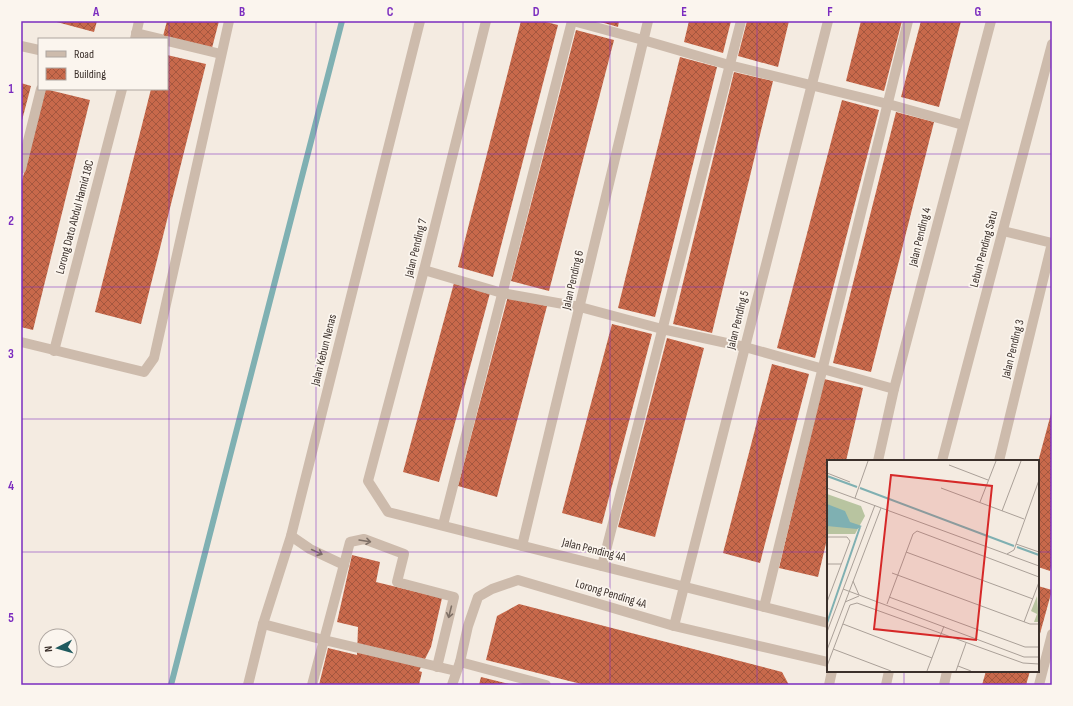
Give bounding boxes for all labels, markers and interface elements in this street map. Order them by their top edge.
text: A [92,4,100,20]
text: B [239,4,245,20]
text: C [387,4,394,20]
text: D [533,4,540,20]
text: E [681,4,687,20]
text: F [827,4,833,20]
text: G [975,4,982,20]
legend [38,38,168,90]
text: Road [74,47,94,62]
text: Building [74,67,106,82]
text: 1 [8,81,14,97]
street label: Lorong Dato Abdul Hamid 18C [53,158,97,276]
street label: Jalan Pending 4 [905,206,935,269]
street label: Lebuh Pending Satu [967,209,1001,289]
text: 2 [8,213,14,229]
street label: Jalan Pending 7 [401,217,431,280]
street label: Jalan Pending 6 [559,249,587,312]
street label: Jalan Pending 5 [723,289,753,352]
street label: Jalan Kebun Nenas [308,313,340,388]
street label: Jalan Pending 3 [998,318,1028,381]
text: 3 [8,346,14,362]
inset map [827,460,1039,672]
text: 4 [8,478,14,494]
street label: Jalan Pending 4A [560,535,628,565]
one-way arrow [358,537,371,545]
one-way arrow [310,549,322,556]
street label: Lorong Pending 4A [574,576,649,612]
one-way arrow [446,605,454,618]
text: 5 [8,610,14,626]
north arrow [38,628,78,668]
text: N [42,645,55,653]

